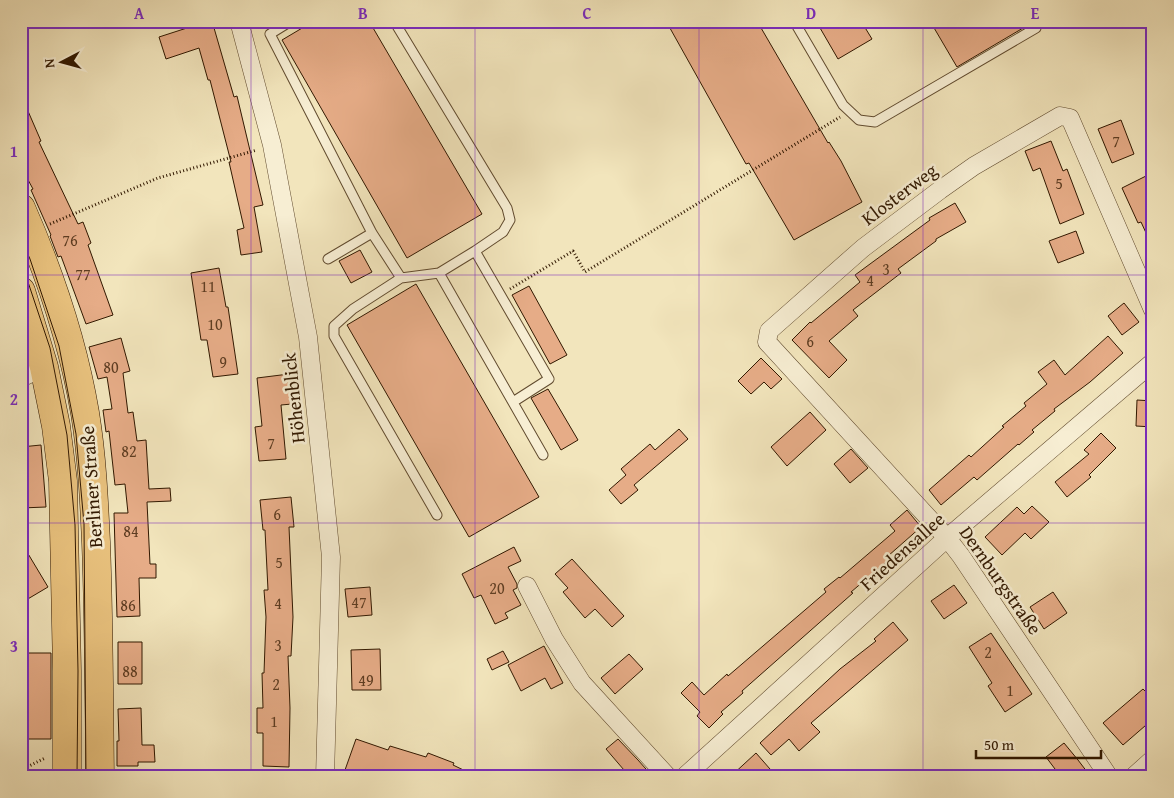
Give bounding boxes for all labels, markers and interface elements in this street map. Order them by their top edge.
text: A [134,1,145,25]
text: B [358,1,368,25]
text: C [582,1,592,25]
text: D [806,1,816,25]
text: E [1031,1,1040,25]
north arrow [38,38,88,88]
text: N [39,57,60,69]
house number: 7 [1112,129,1120,153]
text: 1 [10,139,18,163]
street label: Klosterweg [855,156,943,232]
house number: 5 [1055,171,1063,195]
house number: 76 [62,228,78,252]
house number: 3 [882,257,890,281]
house number: 77 [75,262,91,286]
house number: 4 [866,268,874,292]
house number: 11 [200,274,216,298]
house number: 10 [207,312,223,336]
house number: 6 [806,329,814,353]
house number: 9 [219,350,227,374]
street label: Höhenblick [274,351,312,445]
house number: 80 [103,355,119,379]
text: 2 [10,387,18,411]
street label: Berliner Straße [73,425,109,549]
house number: 7 [267,431,275,455]
house number: 82 [121,439,137,463]
house number: 6 [273,502,281,526]
street label: Friedensallee [853,505,951,597]
house number: 84 [123,519,139,543]
street label: Dernburgstraße [953,520,1049,640]
house number: 5 [275,550,283,574]
house number: 20 [489,576,505,600]
house number: 47 [351,590,367,614]
house number: 4 [274,591,282,615]
house number: 86 [120,593,136,617]
house number: 3 [274,633,282,657]
text: 3 [10,634,18,658]
house number: 2 [984,640,992,664]
house number: 88 [122,659,138,683]
house number: 49 [358,668,374,692]
house number: 2 [272,672,280,696]
house number: 1 [1006,678,1014,702]
house number: 1 [270,709,278,733]
scale bar [976,728,1102,760]
text: 50 m [984,734,1015,755]

